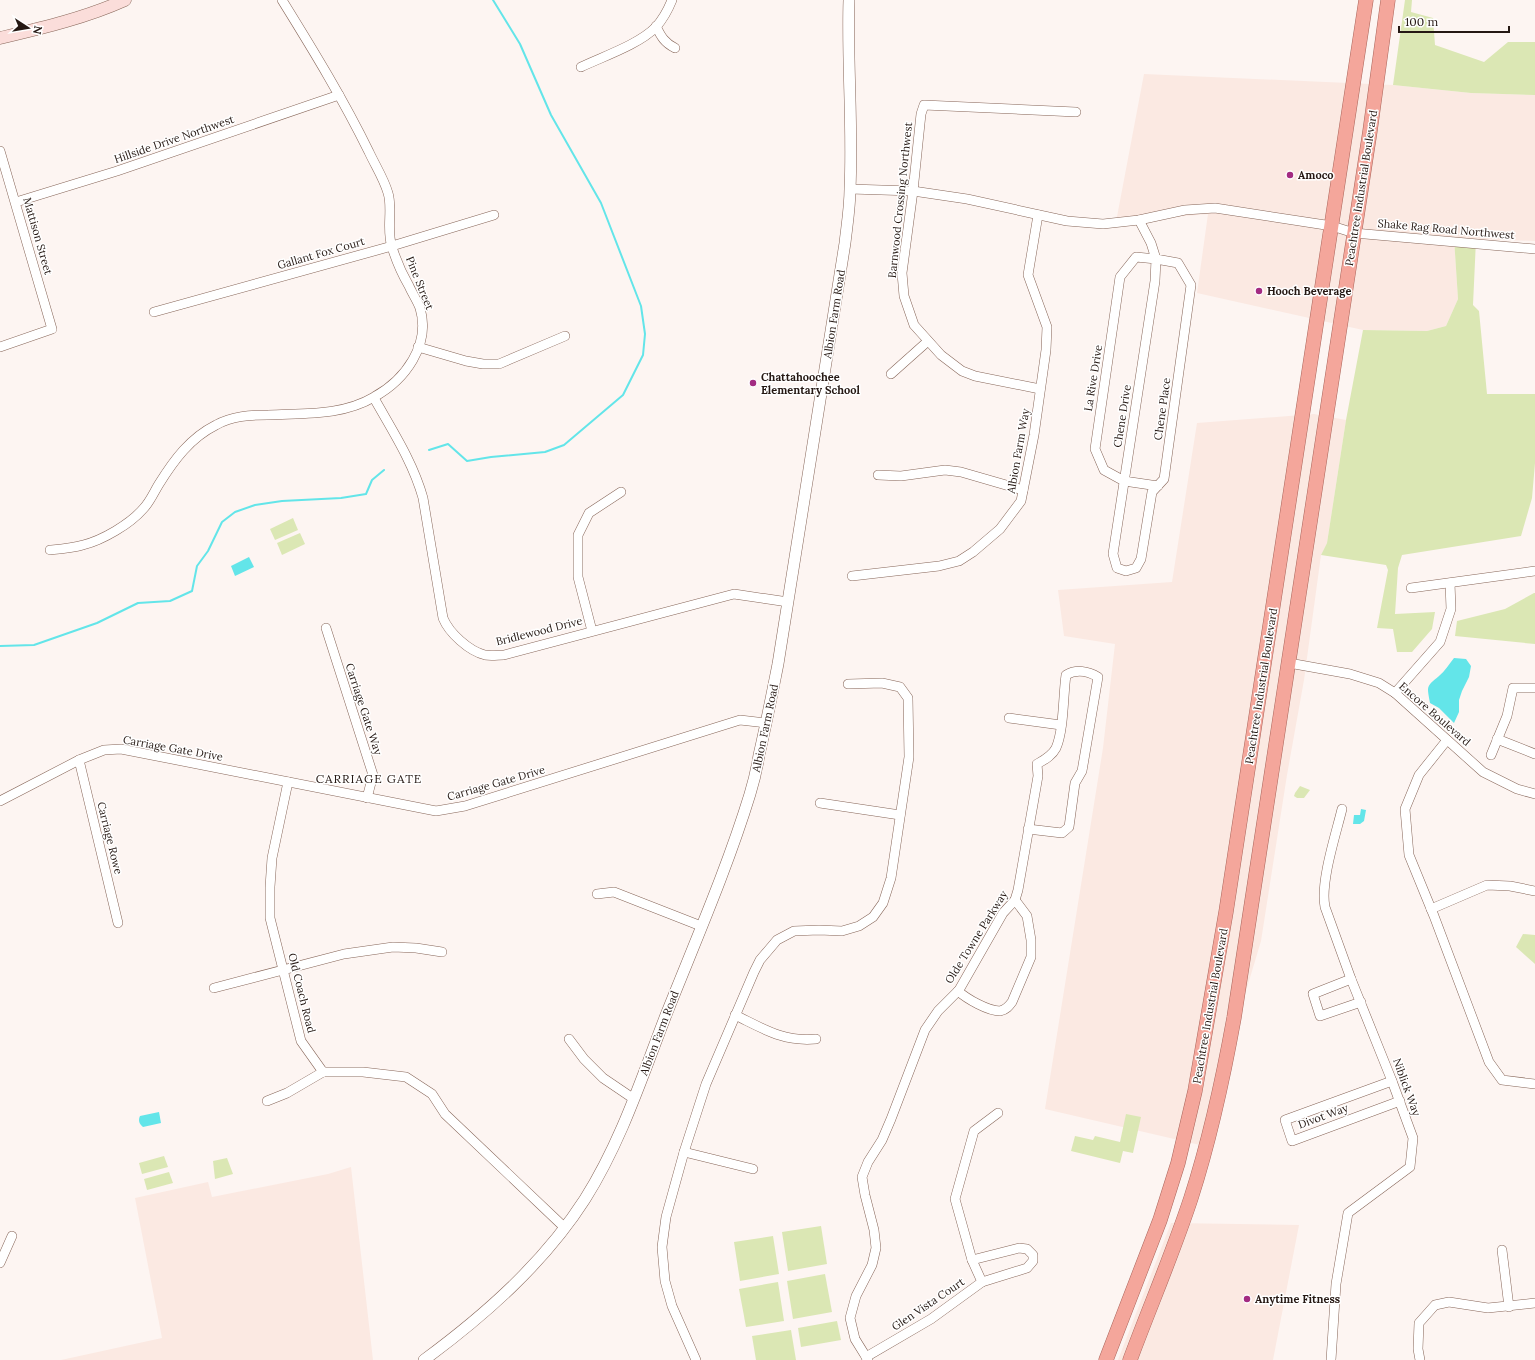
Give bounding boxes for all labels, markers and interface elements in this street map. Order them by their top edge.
north arrow [8,8,48,48]
scale bar [1399,8,1509,34]
text: 100 m [1405,14,1438,29]
text: N [30,24,46,36]
street label: Peachtree Industrial Boulevard [1342,109,1380,267]
street label: Hillside Drive Northwest [112,112,237,166]
street label: Barnwood Crossing Northwest [885,121,915,279]
place label: Amoco [1298,168,1334,182]
marker: Amoco [1285,170,1295,180]
street label: Mattison Street [20,196,56,277]
street label: Shake Rag Road Northwest [1377,216,1516,242]
street label: Gallant Fox Court [276,234,367,272]
street label: Pine Street [403,254,437,312]
street label: Albion Farm Road [820,268,848,360]
place label: Hooch Beverage [1267,284,1351,298]
marker: Hooch Beverage [1254,286,1264,296]
street label: La Rive Drive [1081,344,1105,412]
place label: Chattahoochee Elementary School [761,370,860,397]
street label: Chene Place [1151,377,1173,441]
marker: Chattahoochee Elementary School [748,378,758,388]
street label: Chene Drive [1110,384,1134,448]
street label: Albion Farm Way [1003,407,1032,496]
street label: Peachtree Industrial Boulevard [1242,607,1280,765]
street label: Bridlewood Drive [494,613,584,649]
street label: Carriage Gate Way [343,661,385,757]
street label: Encore Boulevard [1396,679,1474,749]
street label: Albion Farm Road [749,682,781,774]
street label: Carriage Gate Drive [122,732,224,764]
street label: Carriage Gate Drive [445,762,547,804]
district label: CARRIAGE GATE [316,771,422,786]
street label: Carriage Rowe [94,800,126,876]
street label: Olde Towne Parkway [942,888,1010,986]
street label: Peachtree Industrial Boulevard [1189,927,1231,1085]
street label: Old Coach Road [285,952,319,1035]
street label: Albion Farm Road [636,988,682,1078]
street label: Niblick Way [1390,1056,1424,1118]
street label: Divot Way [1296,1100,1350,1132]
street label: Glen Vista Court [889,1274,968,1333]
place label: Anytime Fitness [1255,1292,1340,1306]
marker: Anytime Fitness [1242,1294,1252,1304]

